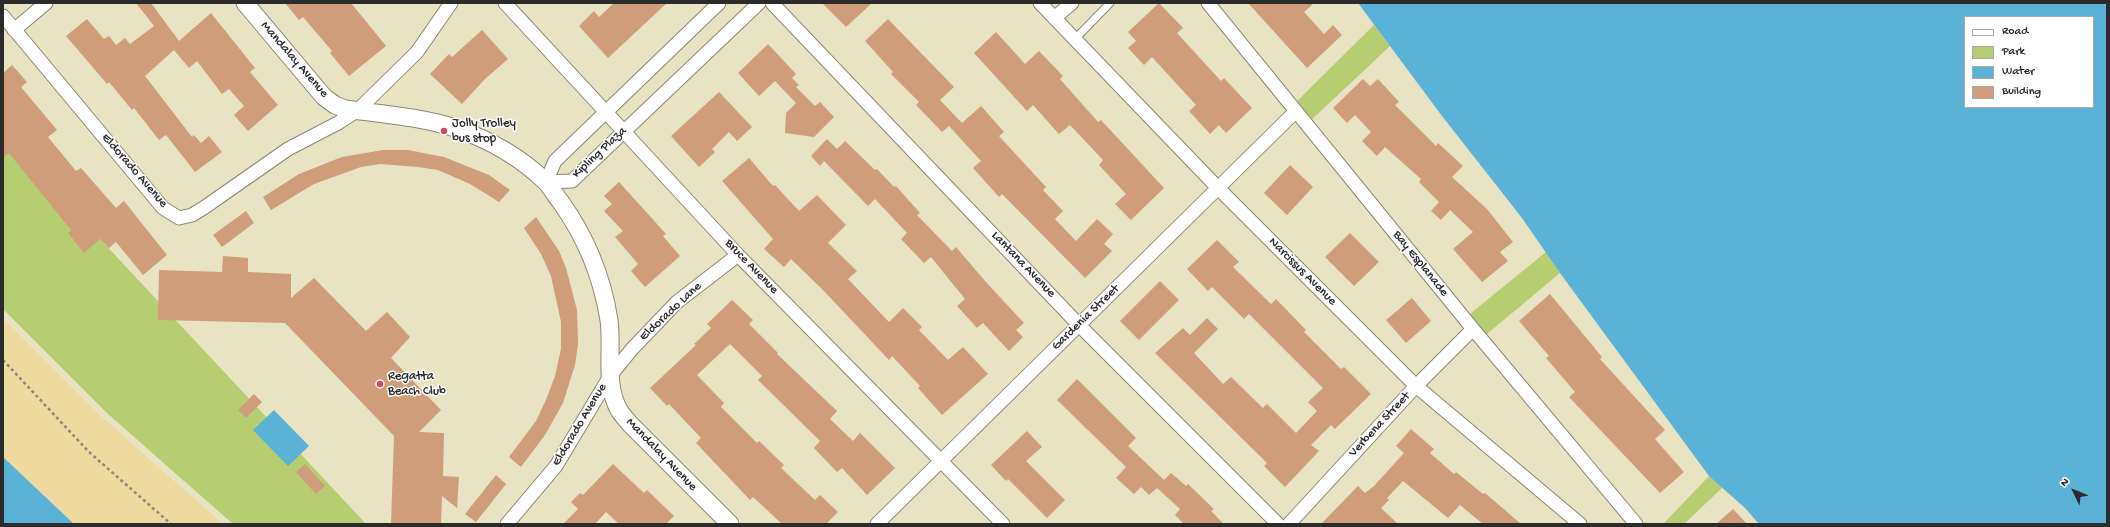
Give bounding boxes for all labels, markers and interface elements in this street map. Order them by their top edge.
legend [1964,16,2094,108]
street label: Mandalay Avenue [257,19,331,101]
text: Road [2002,25,2028,39]
text: Park [2002,45,2025,59]
text: Water [2002,65,2034,79]
text: Building [2002,85,2041,99]
place label: Jolly Trolley bus stop [452,116,516,147]
street label: Kipling Plaza [569,124,631,182]
marker: Jolly Trolley bus stop [439,126,449,136]
street label: Eldorado Avenue [97,131,171,211]
street label: Bay Esplanade [1389,228,1451,300]
street label: Lantana Avenue [987,229,1059,301]
street label: Narcissus Avenue [1265,235,1339,309]
street label: Bruce Avenue [721,236,781,298]
street label: Eldorado Lane [637,279,705,345]
street label: Gardenia Street [1049,282,1123,354]
place label: Regatta Beach Club [388,369,446,400]
marker: Regatta Beach Club [375,379,385,389]
street label: Eldorado Avenue [549,381,611,469]
street label: Verbena Street [1346,389,1414,461]
street label: Mandalay Avenue [622,415,700,495]
north arrow [2054,471,2094,511]
text: N [2058,476,2072,490]

